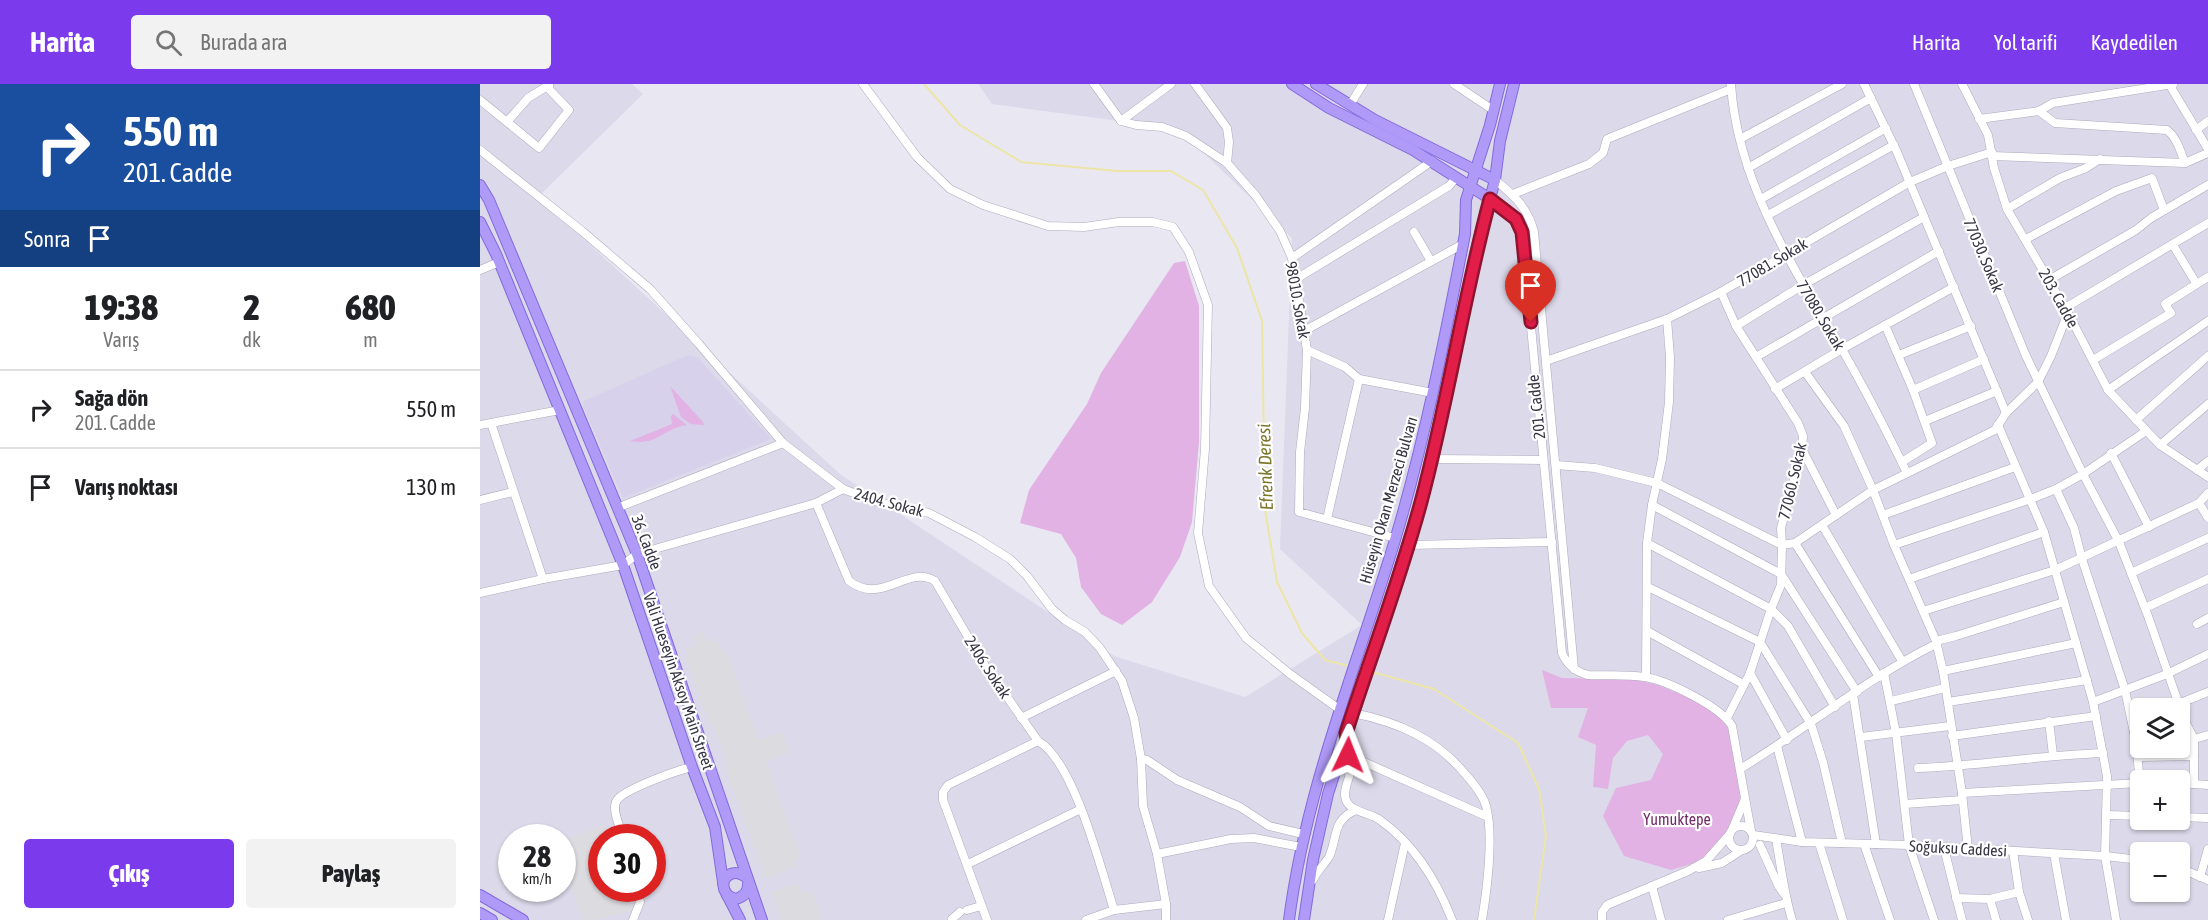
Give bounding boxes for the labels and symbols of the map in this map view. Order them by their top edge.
street label: 77030. Sokak [1960,215,2008,295]
street label: 77081. Sokak [1734,234,1810,290]
street label: 98010. Sokak [1282,260,1314,340]
pin [1505,260,1556,322]
street label: 203. Cadde [2035,265,2083,331]
street label: 77080. Sokak [1793,277,1849,353]
street label: 201. Cadde [1524,374,1548,440]
street label: Hüseyin Okan Merzeci Bulvarı [1356,414,1421,586]
water label: Efrenk Deresi [1253,423,1277,511]
street label: 77060. Sokak [1774,441,1810,521]
street label: 2404. Sokak [852,484,926,520]
street label: 36. Cadde [628,512,666,572]
street label: Vali Hueseyin Aksoy Main Street [639,590,718,772]
street label: 2406. Sokak [961,632,1015,702]
position arrow [1316,723,1380,787]
park label: Yumuktepe [1643,810,1711,829]
speed limit sign: 30 [588,824,666,902]
street label: Soğuksu Caddesi [1909,836,2007,861]

